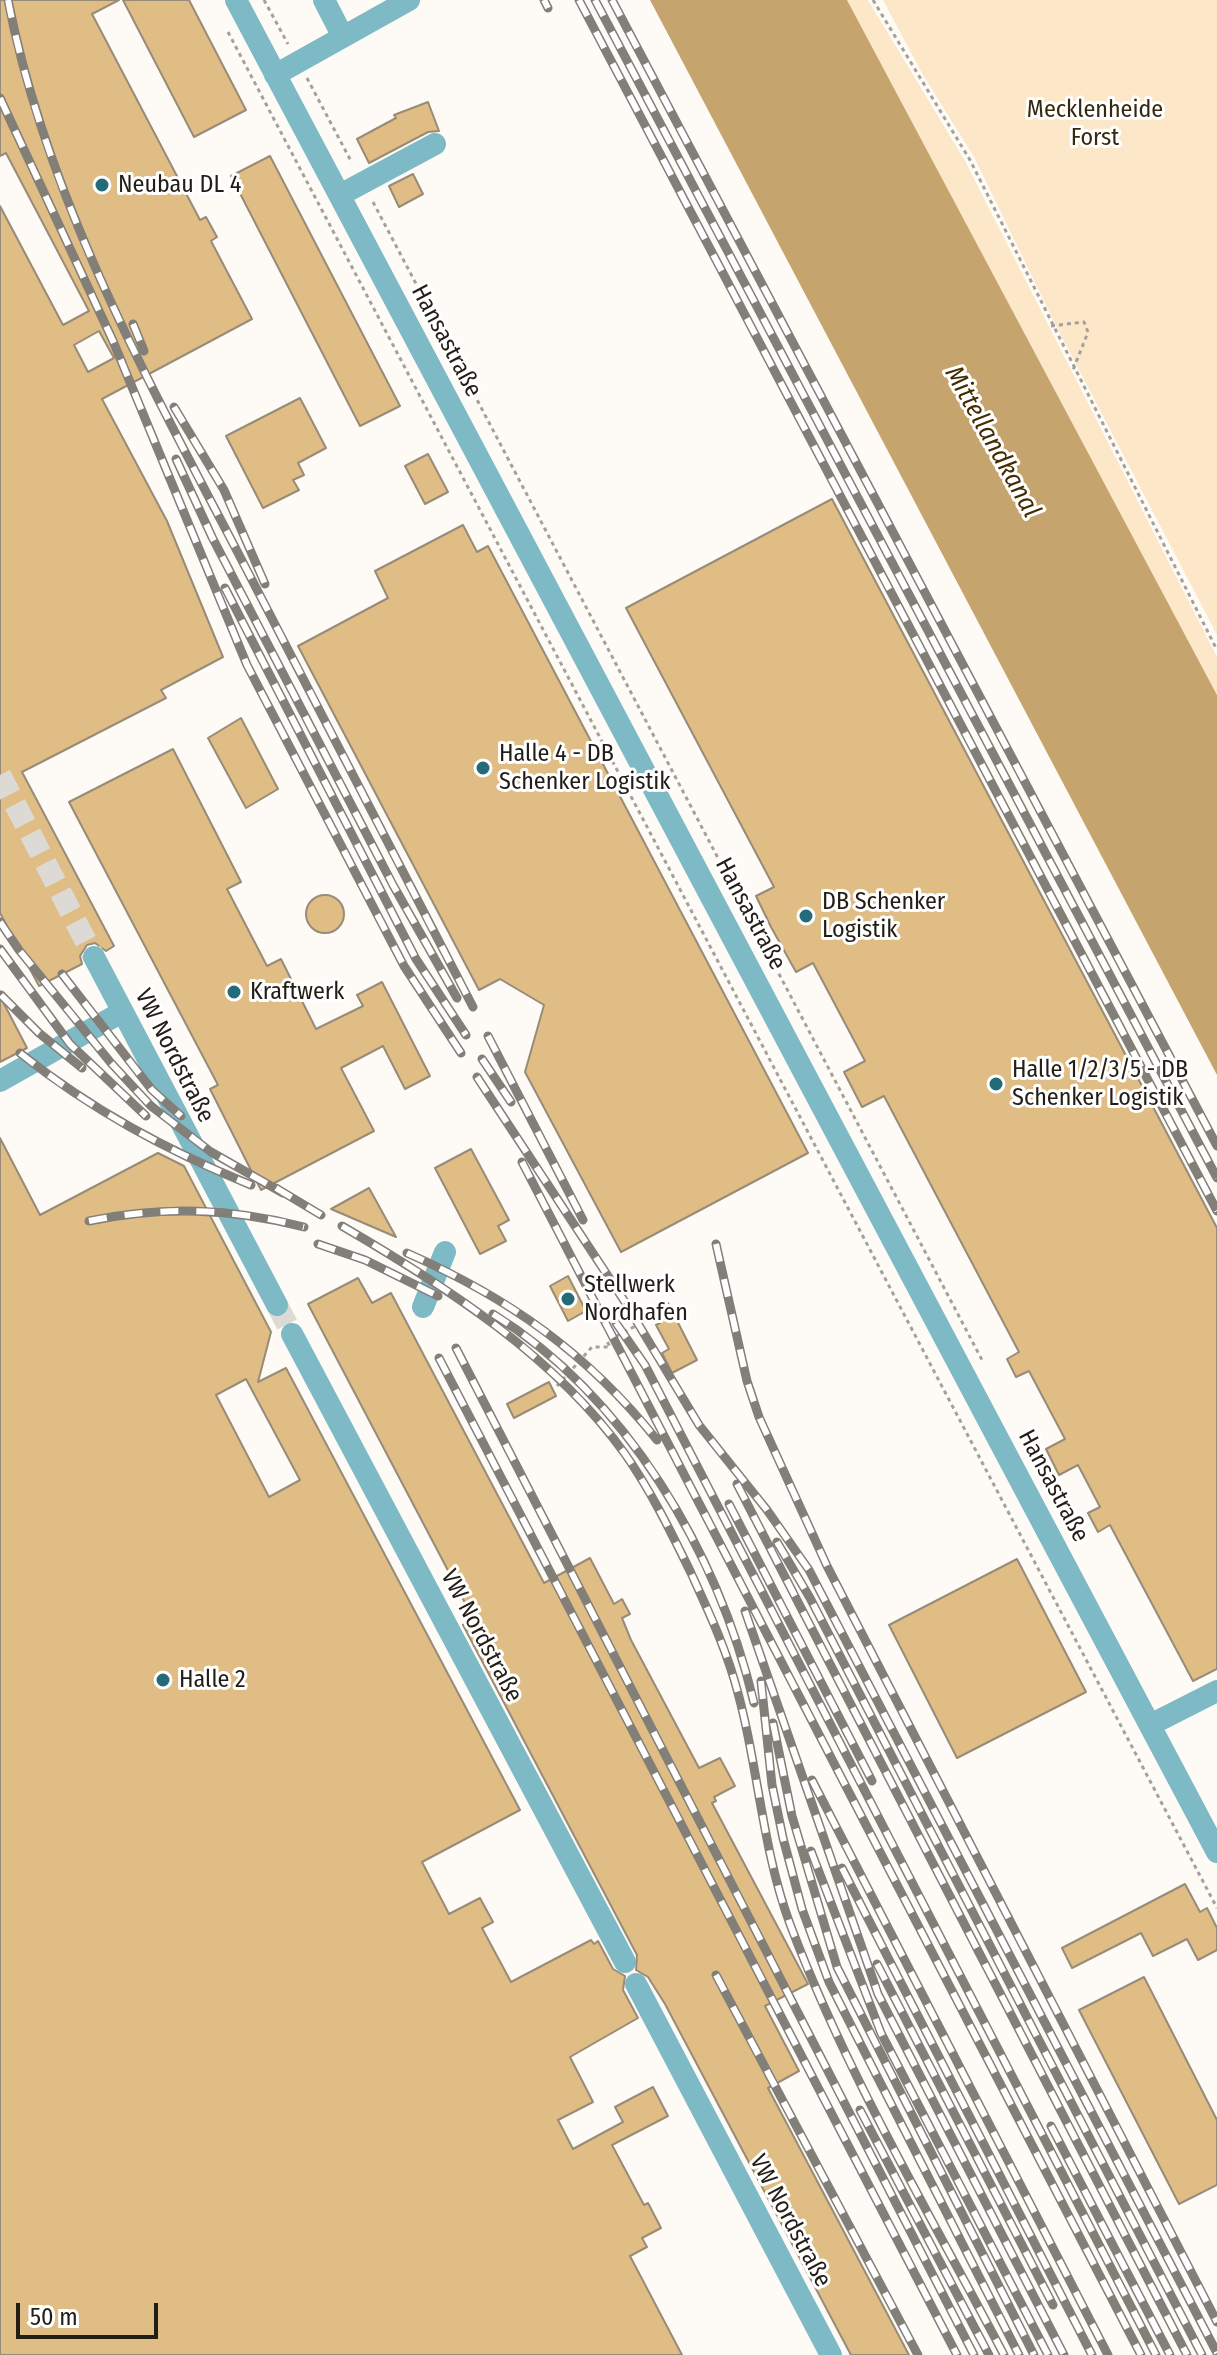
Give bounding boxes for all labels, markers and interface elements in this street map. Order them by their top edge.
park label: Mecklenheide Forst [1027,96,1163,152]
place label: Neubau DL 4 [118,171,241,199]
marker: Neubau DL 4 [93,176,111,194]
street label: Hansastraße [404,280,488,402]
water label: Mittellandkanal [938,361,1046,523]
place label: Halle 4 - DB Schenker Logistik [499,740,671,796]
marker: Halle 4 - DB Schenker Logistik [474,759,492,777]
street label: Hansastraße [708,853,792,975]
place label: DB Schenker Logistik [822,888,945,944]
marker: DB Schenker Logistik [797,907,815,925]
place label: Kraftwerk [250,978,344,1006]
marker: Kraftwerk [225,983,243,1001]
street label: VW Nordstraße [128,985,220,1127]
place label: Halle 1/2/3/5 - DB Schenker Logistik [1012,1056,1188,1112]
marker: Halle 1/2/3/5 - DB Schenker Logistik [987,1075,1005,1093]
place label: Stellwerk Nordhafen [584,1271,688,1327]
marker: Stellwerk Nordhafen [559,1290,577,1308]
street label: Hansastraße [1011,1425,1095,1547]
street label: VW Nordstraße [434,1565,528,1707]
place label: Halle 2 [179,1666,246,1694]
marker: Halle 2 [154,1671,172,1689]
street label: VW Nordstraße [743,2150,837,2292]
scale bar [20,2287,162,2337]
text: 50 m [30,2303,78,2331]

